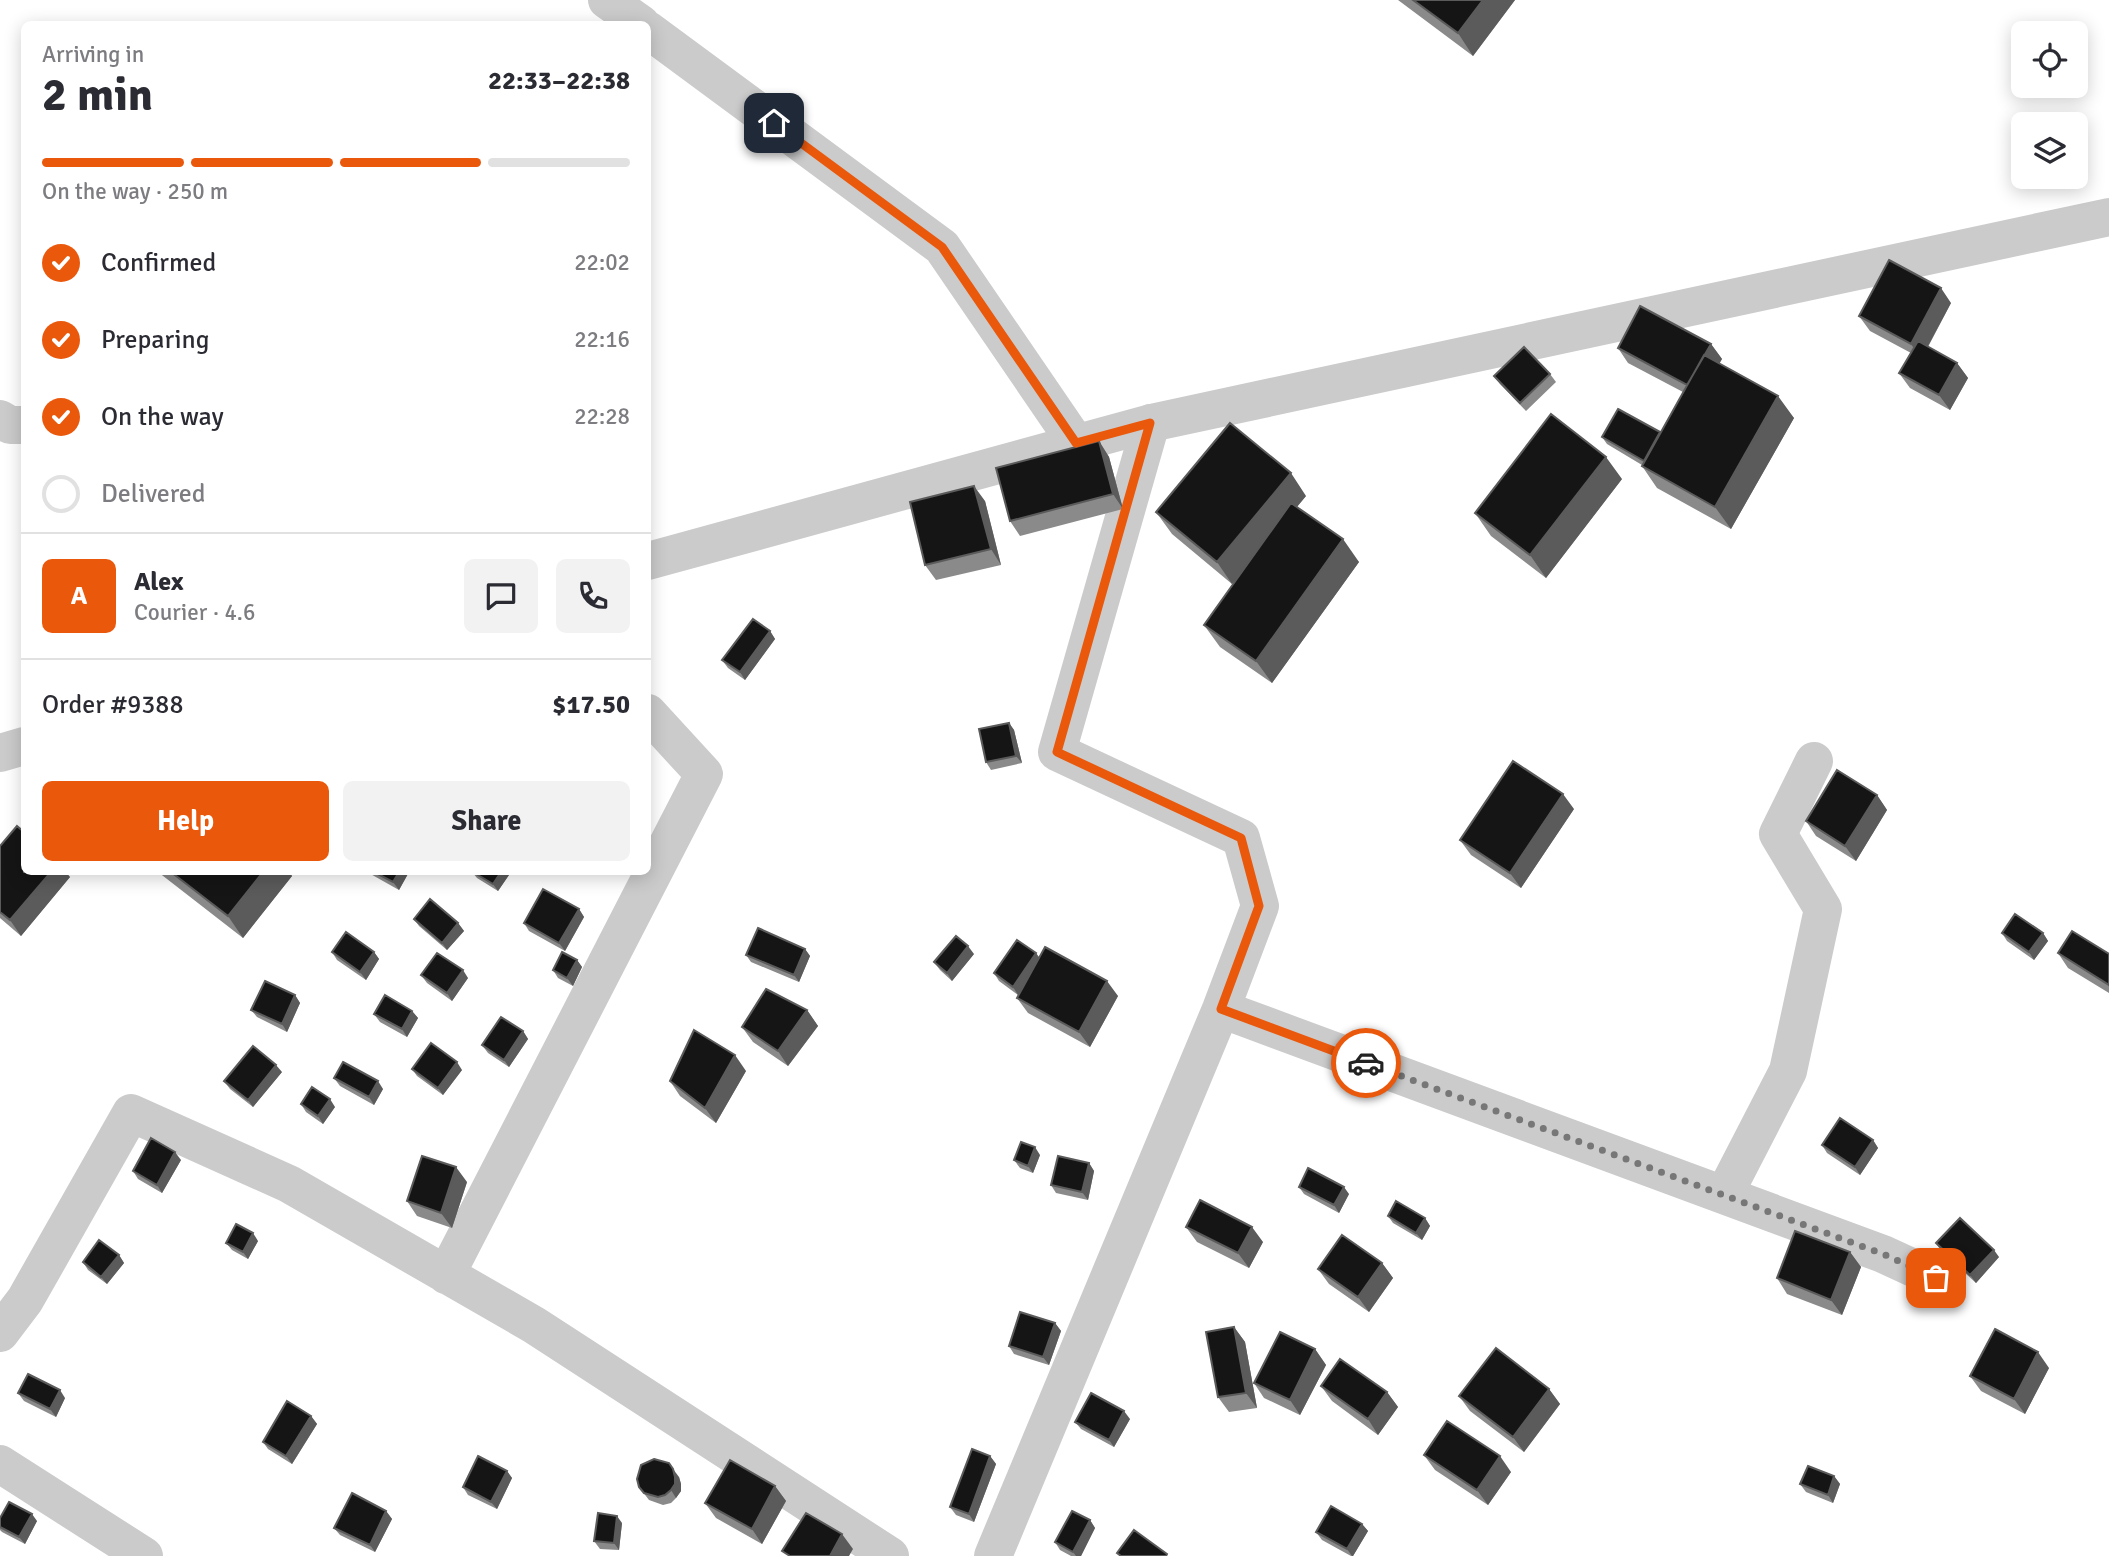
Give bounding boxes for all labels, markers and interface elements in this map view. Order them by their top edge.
map controls [2011,21,2088,189]
button: locate [2011,21,2088,98]
text: Arriving in [42,40,144,69]
text: 22:33–22:38 [488,65,630,97]
text: 2 min [42,67,153,123]
pin [744,93,804,153]
icon: home [755,104,793,142]
button: layers [2011,112,2088,189]
text: On the way · 250 m [42,177,228,206]
icon: check [42,244,80,282]
text: Confirmed [101,247,216,279]
text: 22:02 [574,248,630,277]
icon: check [42,321,80,359]
text: Preparing [101,324,209,356]
text: 22:16 [574,325,630,354]
icon: check [42,398,80,436]
text: On the way [101,401,224,433]
text: 22:28 [574,402,630,431]
text: Delivered [101,478,206,510]
button: chat [464,559,538,633]
button: phone [556,559,630,633]
text: Alex [134,566,184,598]
text: A [71,580,87,612]
text: Courier · 4.6 [134,598,255,627]
text: Order #9388 [42,689,183,721]
text: $17.50 [552,689,630,721]
button: Help [42,781,329,861]
button: Share [343,781,630,861]
courier [1331,1028,1401,1098]
icon: car [1347,1044,1385,1082]
pin [1906,1248,1966,1308]
icon: bag [1917,1259,1955,1297]

